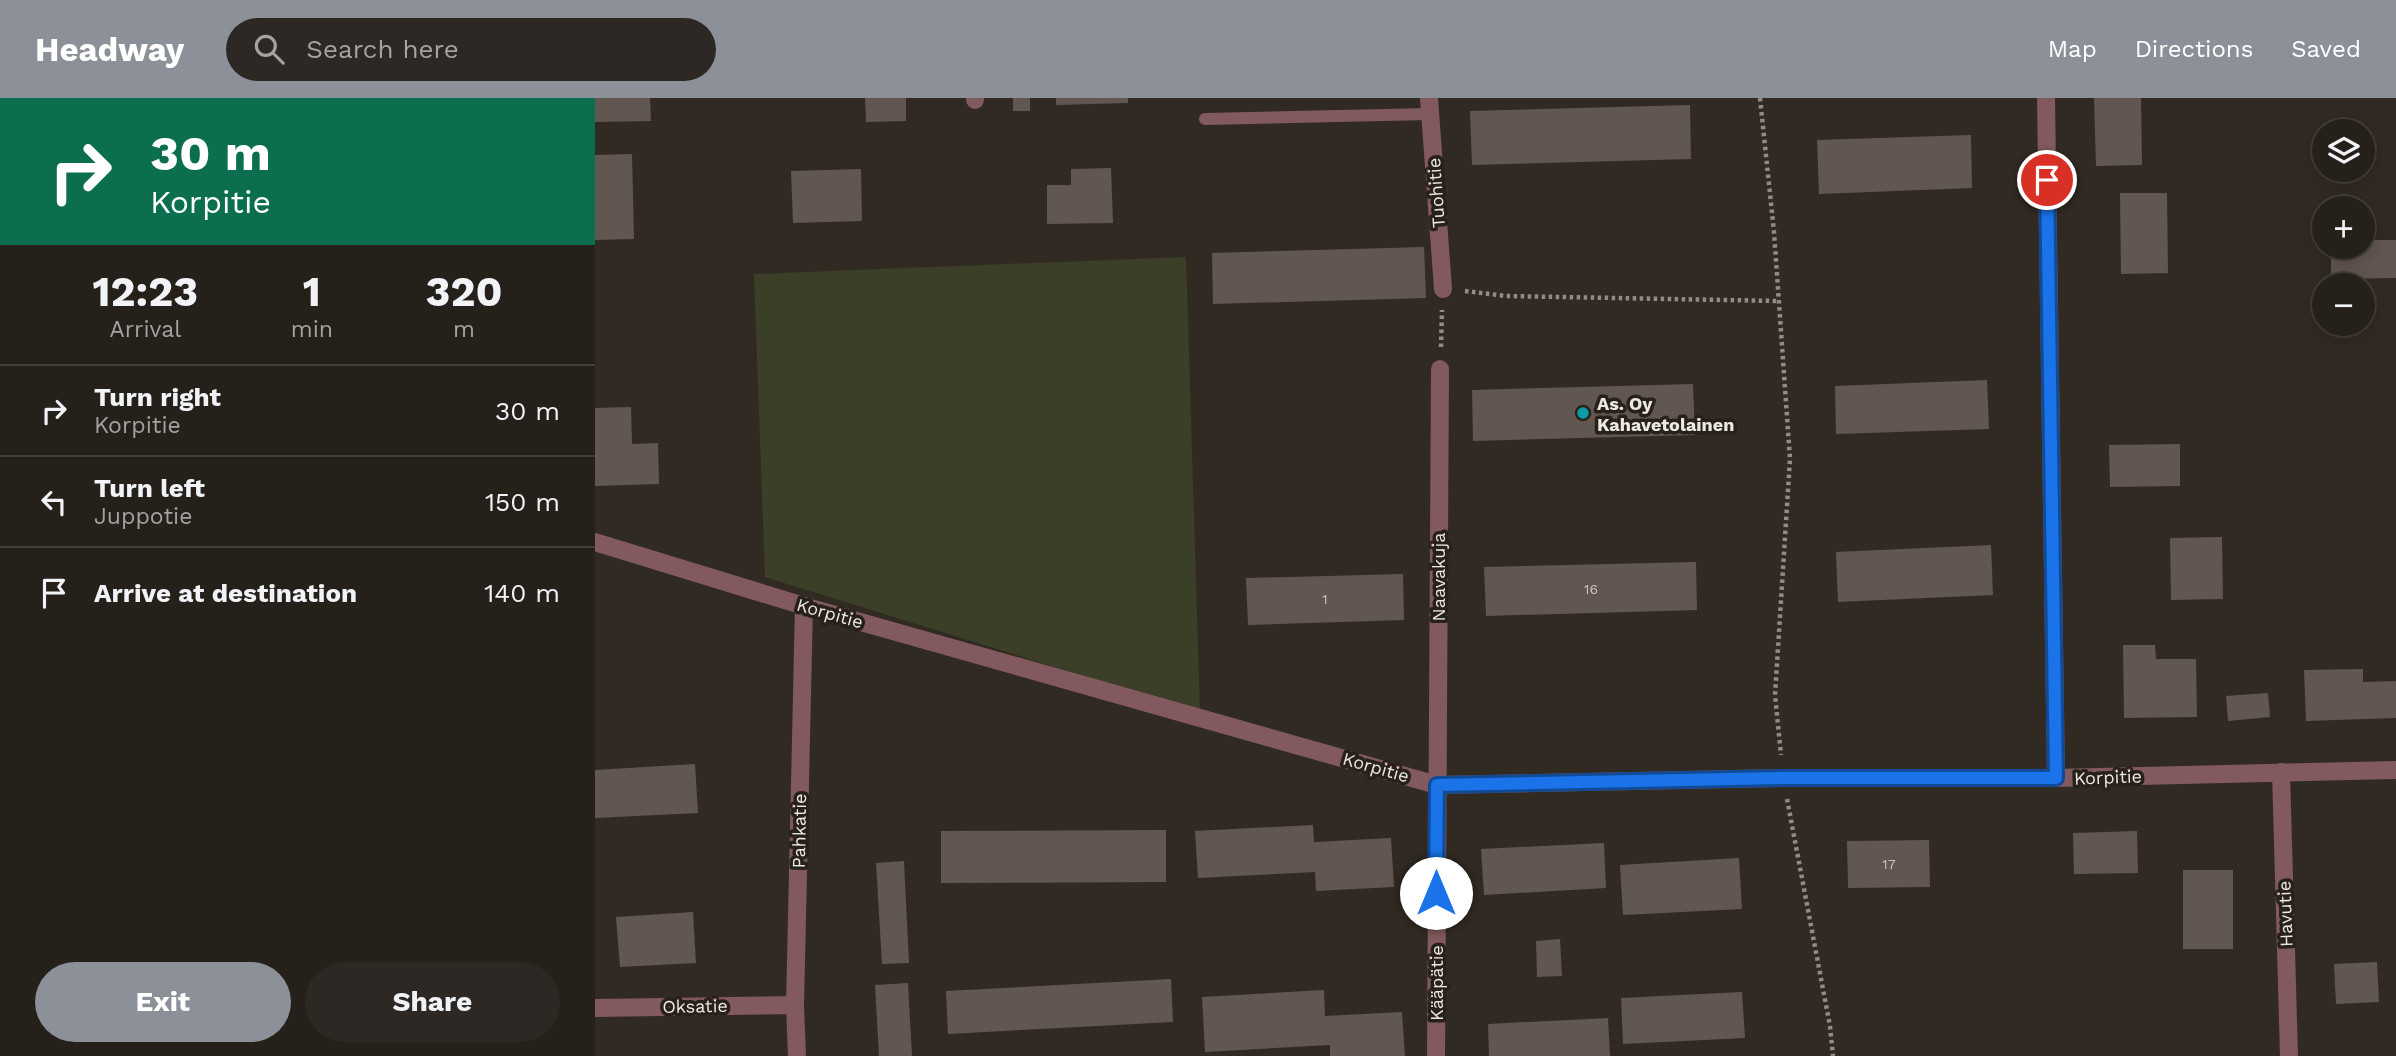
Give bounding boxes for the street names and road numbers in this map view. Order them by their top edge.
street label: Tuohitie [1423,157,1449,229]
street label: Naavakuja [1428,533,1449,621]
street label: Korpitie [794,594,866,632]
street label: Korpitie [1340,748,1412,786]
street label: Korpitie [2074,765,2142,789]
street label: Pahkatie [788,793,810,869]
street label: Havutie [2273,881,2297,947]
street label: Kääpätie [1426,945,1447,1021]
street label: Oksatie [662,995,728,1017]

